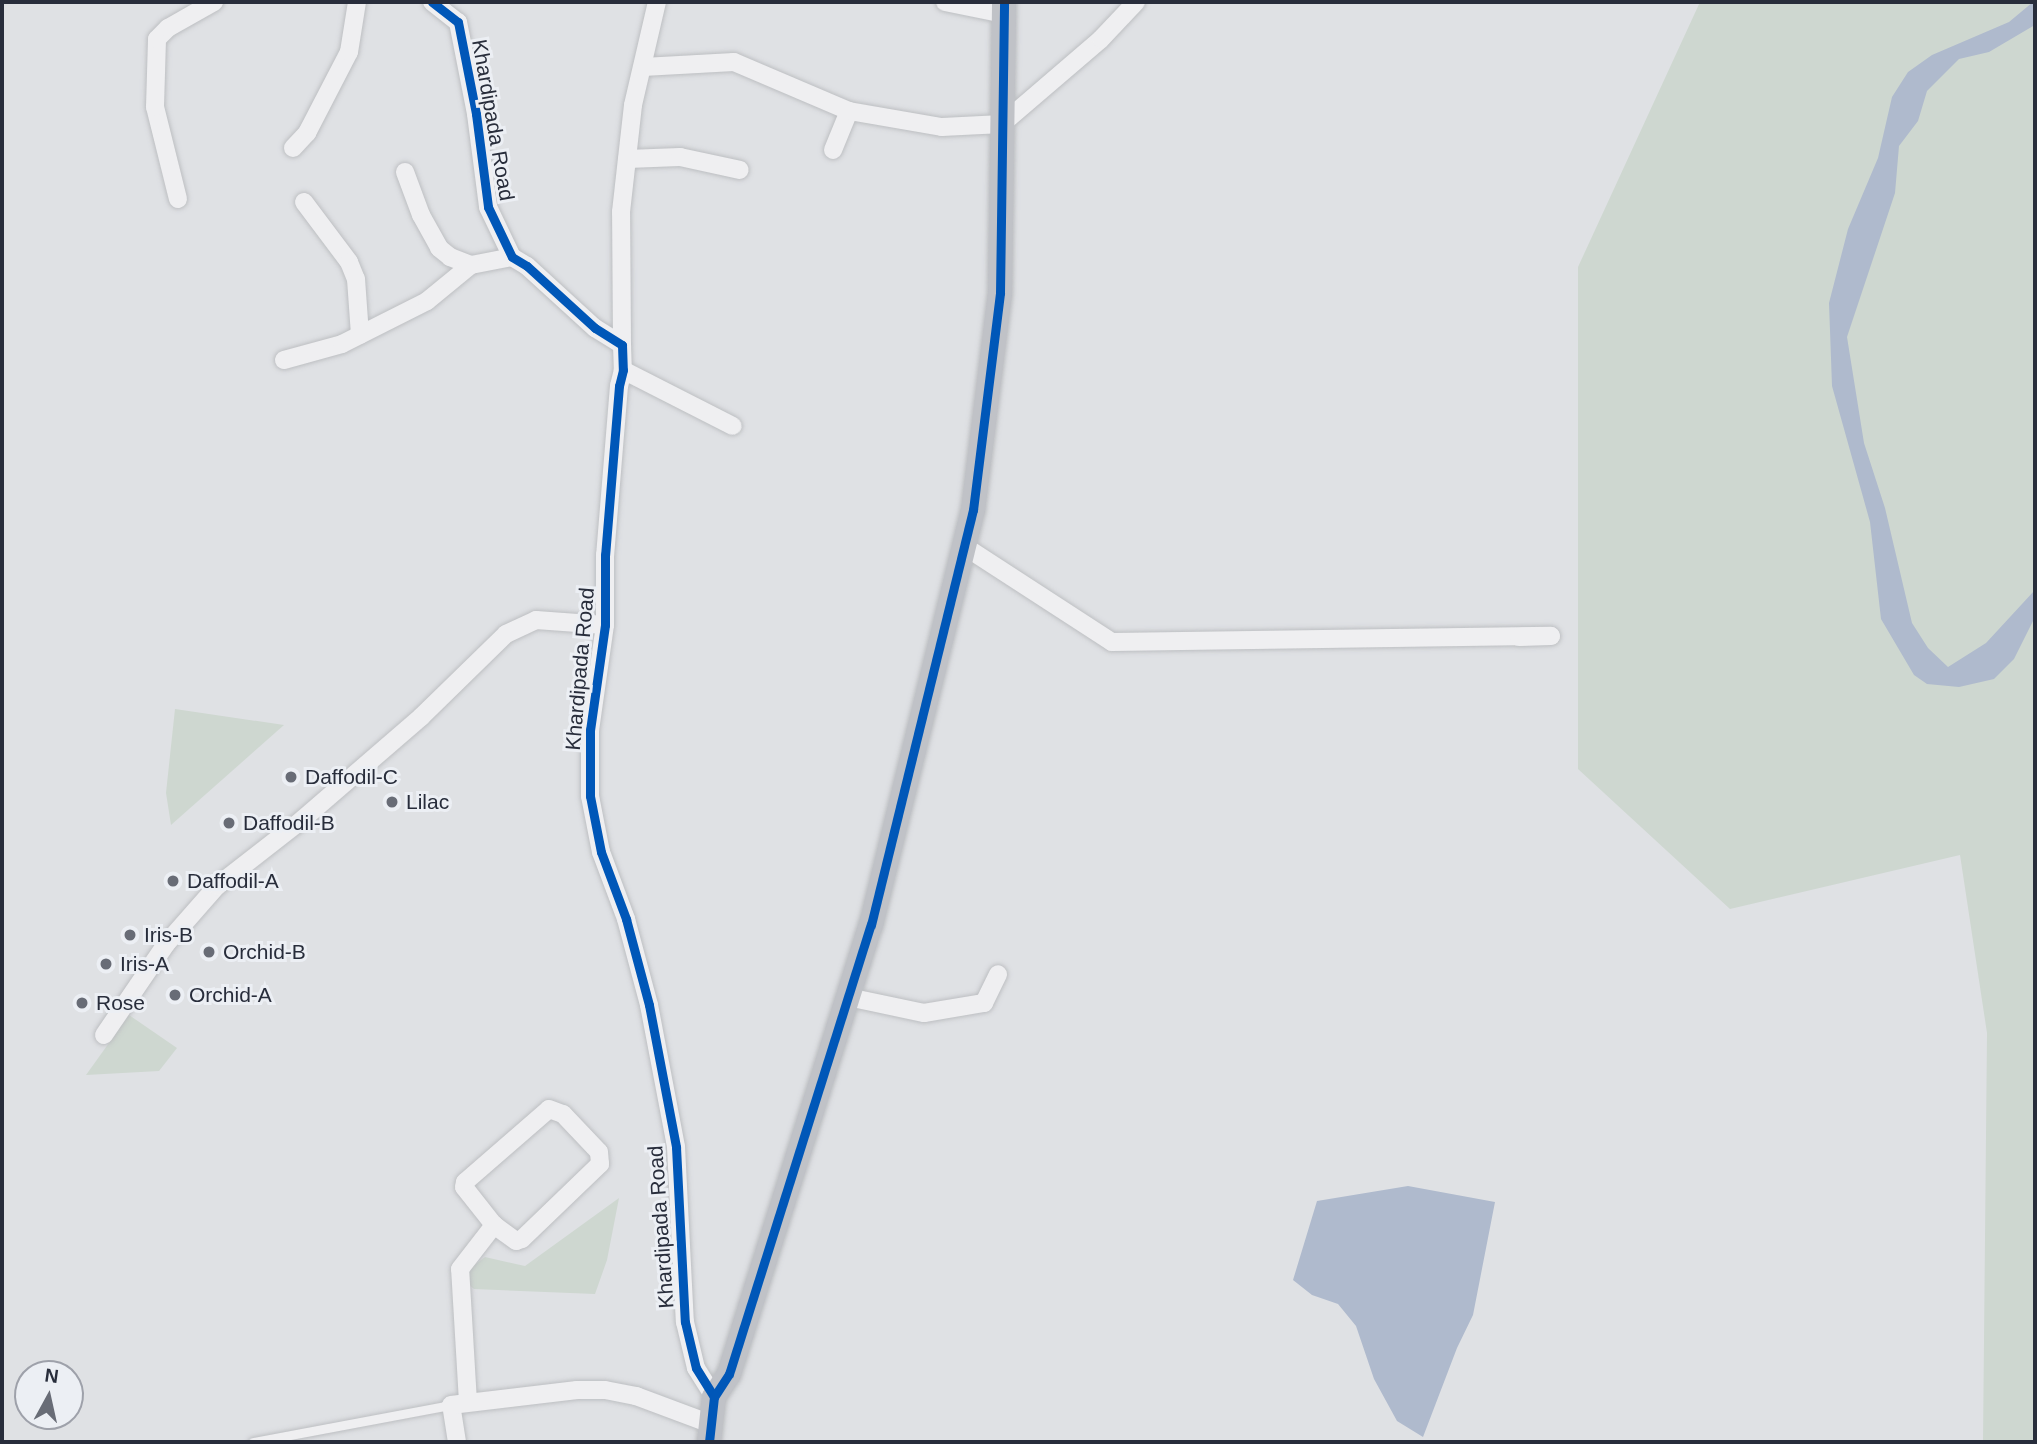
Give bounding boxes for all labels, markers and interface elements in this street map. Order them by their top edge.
street label: Khardipada Road [466,37,520,203]
street label: Khardipada Road [560,586,600,752]
place label: Daffodil-C [305,764,398,790]
marker: Daffodil-C [283,769,299,785]
place label: Lilac [406,789,449,815]
marker: Lilac [384,794,400,810]
place label: Daffodil-B [243,810,335,836]
marker: Daffodil-B [221,815,237,831]
place label: Daffodil-A [187,868,279,894]
marker: Daffodil-A [165,873,181,889]
place label: Iris-B [144,922,193,948]
marker: Iris-B [122,927,138,943]
place label: Orchid-B [223,939,306,965]
marker: Orchid-B [201,944,217,960]
place label: Iris-A [120,951,169,977]
marker: Iris-A [98,956,114,972]
place label: Orchid-A [189,982,272,1008]
marker: Orchid-A [167,987,183,1003]
place label: Rose [96,990,145,1016]
marker: Rose [74,995,90,1011]
street label: Khardipada Road [643,1145,679,1309]
north arrow [14,1360,84,1430]
text: N [43,1364,60,1387]

